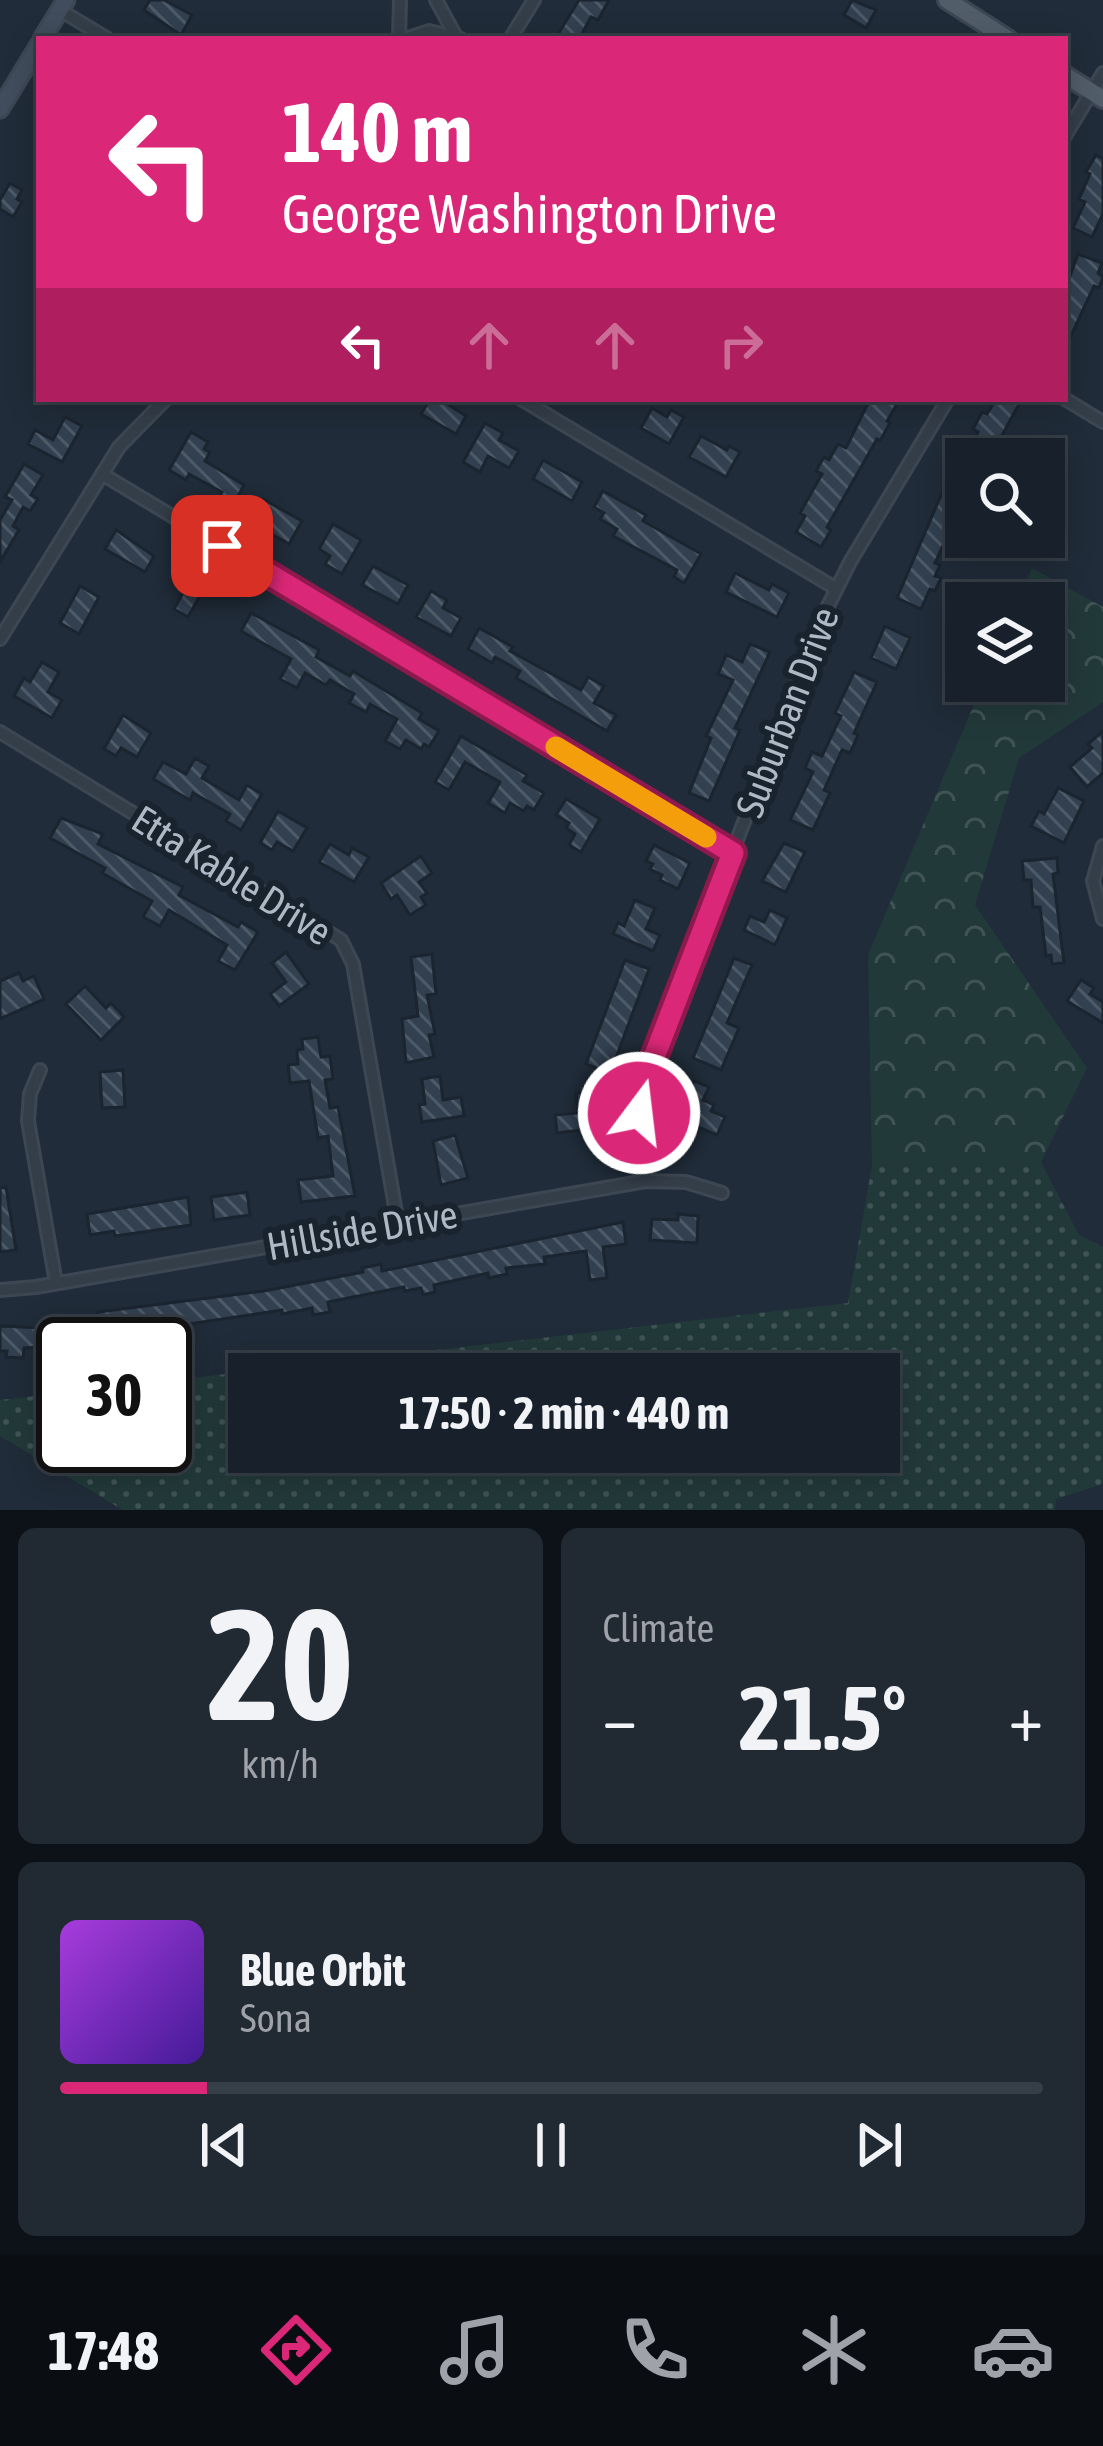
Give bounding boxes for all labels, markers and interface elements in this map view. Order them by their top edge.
icon: left [84,84,240,240]
text: 140 m [282,84,472,180]
text: George Washington Drive [282,183,777,244]
icon: left [330,312,396,378]
icon: ahead [456,312,522,378]
icon: ahead [582,312,648,378]
icon: right [708,312,774,378]
map controls [945,438,1065,702]
button: search [945,438,1065,558]
pin [171,495,273,597]
icon: arrive [189,513,255,579]
button: layers [945,582,1065,702]
street label: Suburban Drive [727,601,847,823]
street label: Etta Kable Drive [124,796,340,954]
position arrow [576,1050,702,1176]
street label: Hillside Drive [263,1192,461,1268]
speed limit sign: 30 [36,1317,192,1473]
text: 17:50 · 2 min · 440 m [399,1387,729,1439]
text: 20 [207,1574,354,1753]
text: Climate [603,1606,714,1650]
text: 21.5° [739,1666,907,1769]
text: − [603,1679,637,1755]
text: + [1009,1679,1043,1755]
text: km/h [242,1742,319,1786]
text: Blue Orbit [240,1944,406,1996]
text: Sona [240,1996,312,2040]
icon: previous [191,2112,257,2178]
icon: pause [518,2112,584,2178]
icon: next [846,2112,912,2178]
icon: directions [254,2308,338,2392]
icon: music [433,2308,517,2392]
icon: phone [613,2308,697,2392]
icon: climate [792,2308,876,2392]
icon: car [971,2308,1055,2392]
text: 17:48 [48,2320,159,2381]

